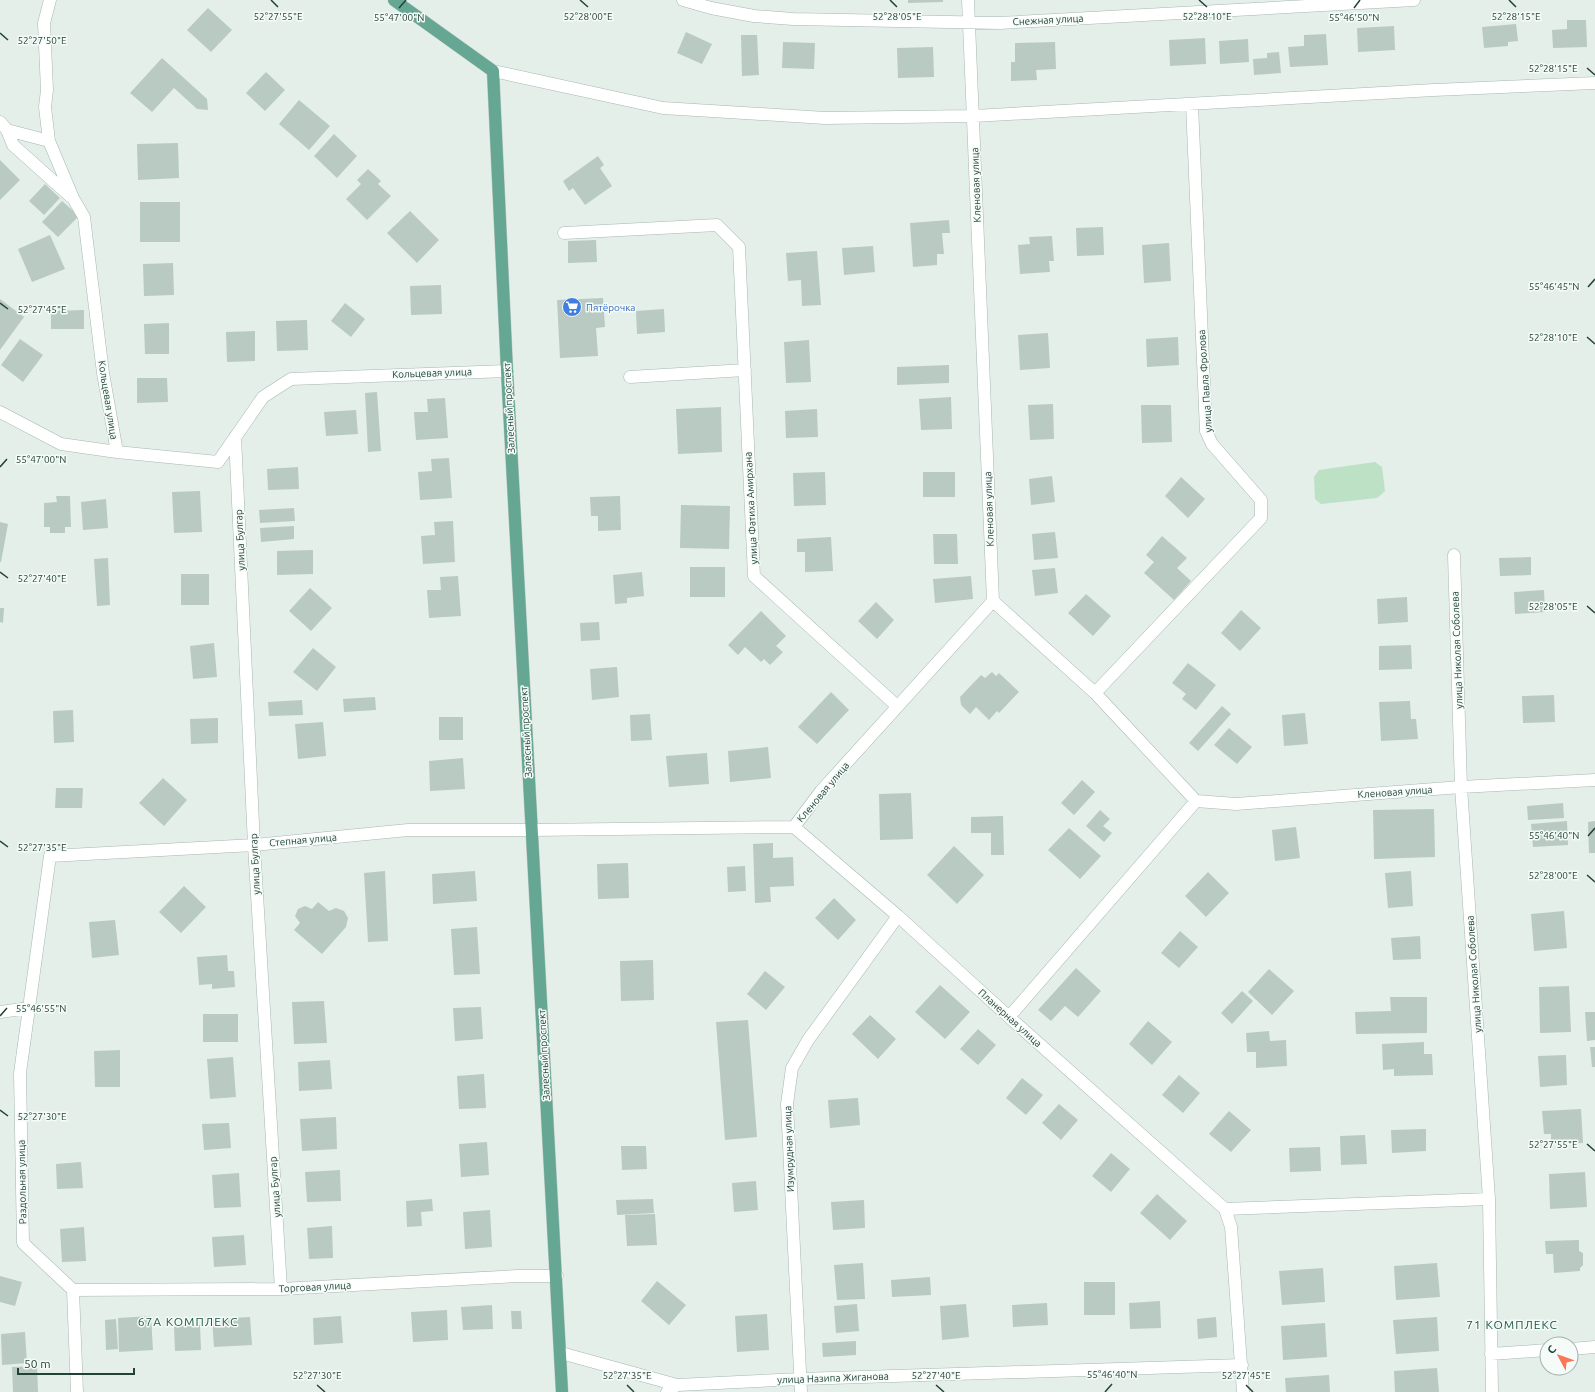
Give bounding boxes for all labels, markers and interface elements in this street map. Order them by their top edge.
text: 52°27'55"E [253,11,303,22]
text: 52°28'00"E [563,11,613,22]
text: 52°28'05"E [872,11,922,22]
text: 52°28'10"E [1182,11,1232,22]
text: 52°28'15"E [1491,11,1541,22]
text: 55°47'00"N [374,12,424,23]
text: 55°46'50"N [1329,12,1379,23]
street label: Снежная улица [1012,13,1084,27]
text: 52°27'50"E [17,35,67,46]
text: 52°28'15"E [1528,63,1578,74]
street label: Кленовая улица [969,147,983,223]
text: 55°46'45"N [1529,281,1579,292]
supermarket icon: Пятёрочка [561,296,583,318]
place label: Пятёрочка [586,302,635,313]
text: 52°27'45"E [17,304,67,315]
street label: улица Павла Фролова [1196,329,1214,433]
text: 52°28'10"E [1528,332,1578,343]
street label: Кольцевая улица [96,360,120,440]
street label: Залесный проспект [501,362,517,454]
street label: Кольцевая улица [392,366,472,380]
street label: улица Фатиха Амирхана [743,451,759,565]
text: 55°47'00"N [16,454,66,465]
street label: Кленовая улица [982,471,996,547]
street label: улица Булгар [233,509,247,571]
text: 52°27'40"E [17,573,67,584]
street label: улица Николая Соболева [1449,591,1465,709]
text: 52°28'05"E [1528,601,1578,612]
street label: Залесный проспект [518,686,534,778]
street label: Кленовая улица [795,760,851,824]
street label: Кленовая улица [1357,784,1433,800]
text: 55°46'40"N [1529,830,1579,841]
street label: Степная улица [269,832,337,848]
street label: улица Булгар [248,833,262,895]
text: 52°27'35"E [17,842,67,853]
text: 52°28'00"E [1528,870,1578,881]
street label: улица Николая Соболева [1464,915,1484,1033]
street label: Планерная улица [976,987,1044,1049]
text: 55°46'55"N [16,1003,66,1014]
street label: Залесный проспект [536,1009,552,1101]
street label: Изумрудная улица [782,1106,796,1192]
text: 52°27'30"E [17,1111,67,1122]
text: 52°27'55"E [1528,1139,1578,1150]
street label: Раздольная улица [16,1140,28,1224]
street label: улица Булгар [267,1156,283,1218]
street label: Торговая улица [279,1280,351,1294]
district label: 67А КОМПЛЕКС [138,1315,238,1328]
district label: 71 КОМПЛЕКС [1466,1318,1558,1331]
north arrow [1539,1336,1579,1376]
text: С [1545,1343,1558,1356]
scale bar [18,1350,134,1376]
text: 50 m [24,1357,51,1370]
text: 55°46'40"N [1087,1369,1137,1380]
text: 52°27'30"E [292,1370,342,1381]
text: 52°27'35"E [602,1370,652,1381]
text: 52°27'40"E [911,1370,961,1381]
text: 52°27'45"E [1221,1370,1271,1381]
street label: улица Назипа Жиганова [777,1371,889,1385]

